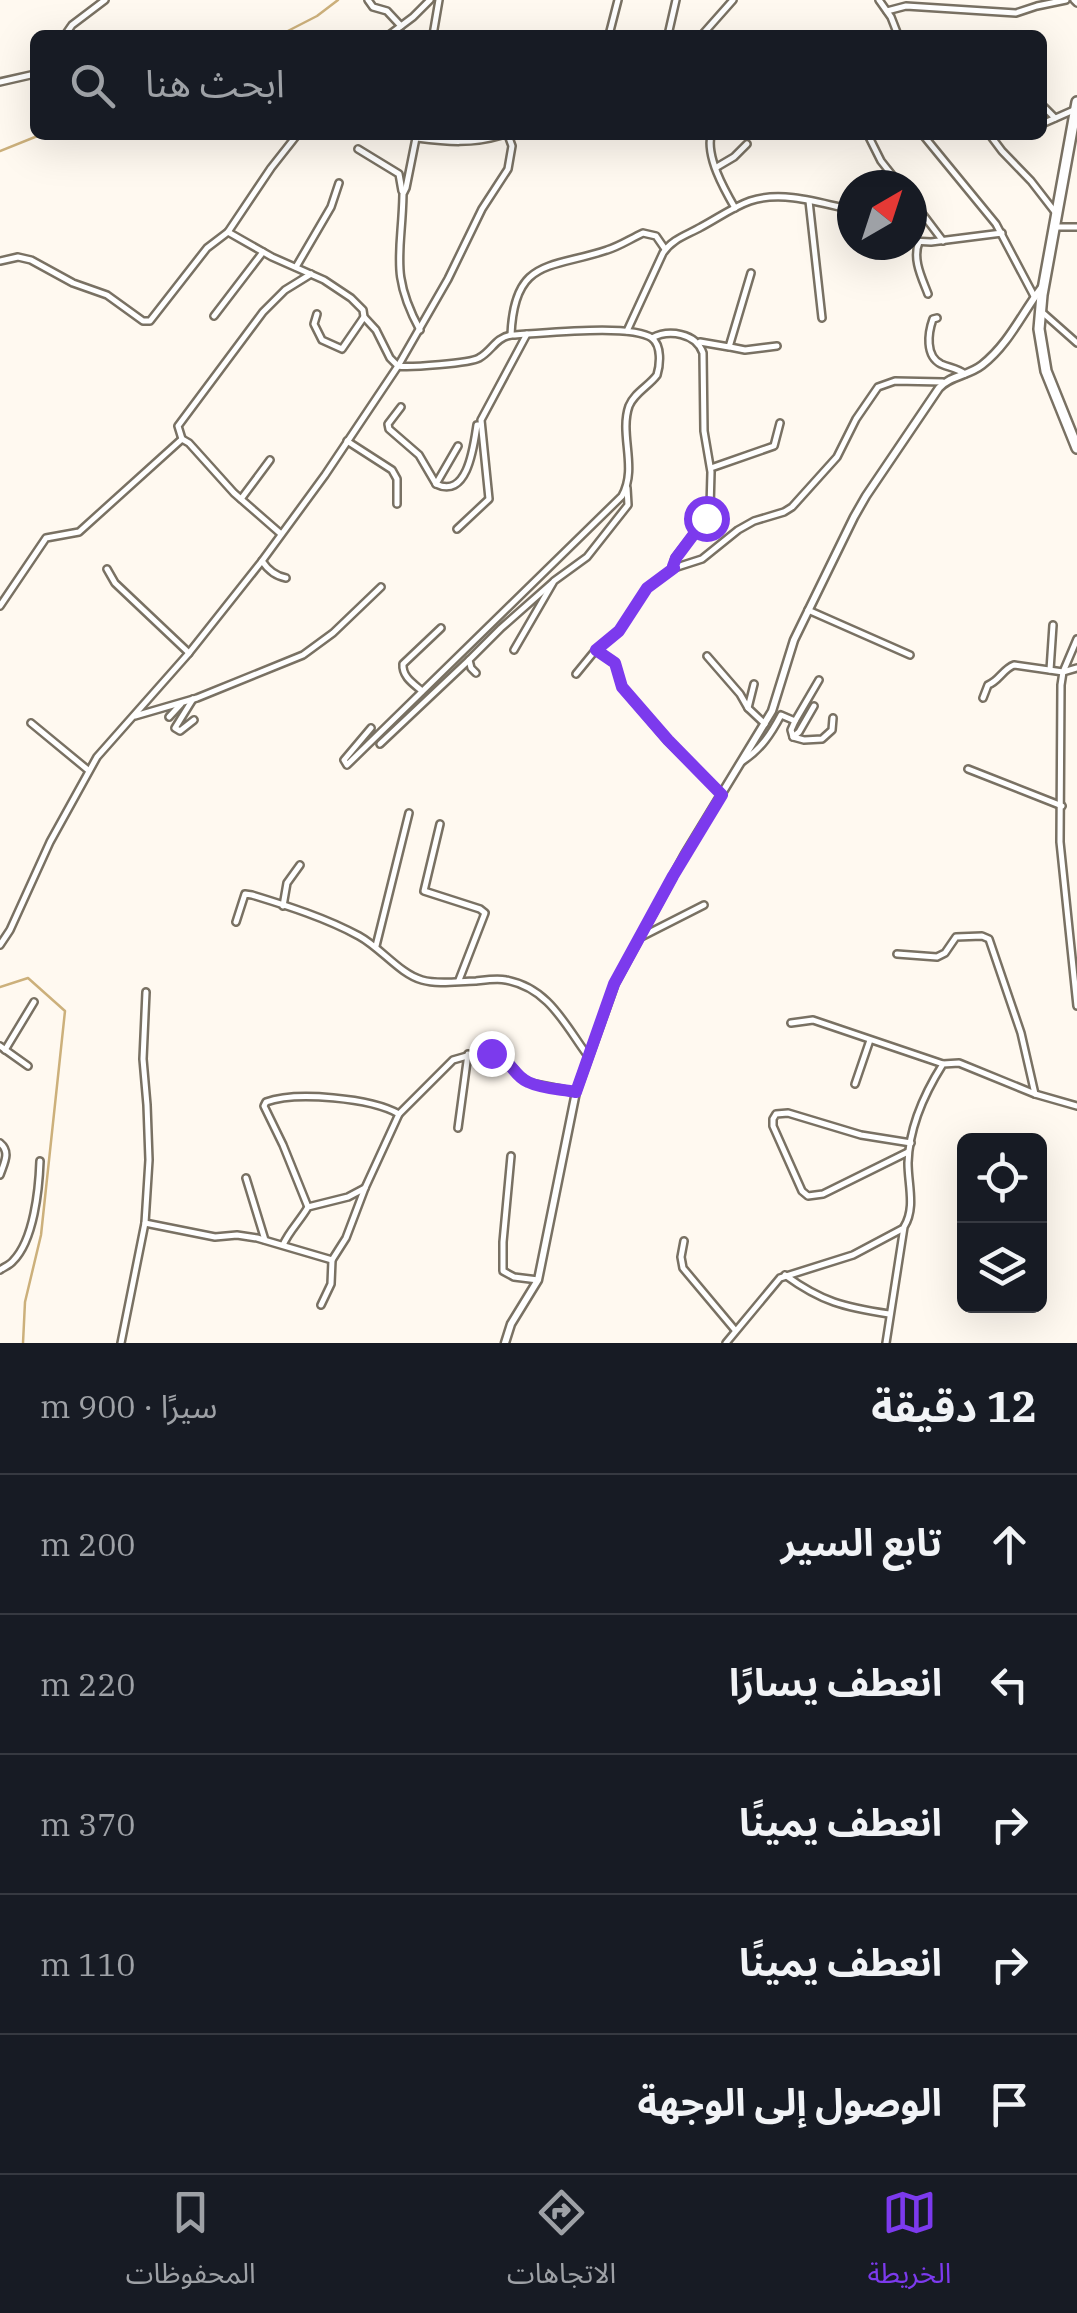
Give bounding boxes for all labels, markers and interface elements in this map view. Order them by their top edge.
search box [30,30,1047,140]
icon: search [65,58,120,113]
text: ابحث هنا [145,58,285,107]
north arrow [837,170,927,260]
route start [684,496,730,542]
route end [469,1031,515,1077]
map controls [957,1133,1047,1313]
button: locate [957,1133,1047,1223]
button: layers [957,1223,1047,1313]
text: 12 دقيقة [871,1379,1037,1434]
text: سيرًا · 900 m [40,1385,217,1427]
text: تابع السير [781,1517,942,1566]
icon: ahead [982,1517,1037,1572]
text: 200 m [40,1523,136,1565]
text: انعطف يسارًا [729,1657,942,1706]
icon: left [982,1657,1037,1712]
text: 220 m [40,1663,136,1705]
text: انعطف يمينًا [739,1797,942,1846]
icon: right [982,1797,1037,1852]
text: 370 m [40,1803,136,1845]
text: انعطف يمينًا [739,1937,942,1986]
icon: right [982,1937,1037,1992]
text: 110 m [40,1943,136,1985]
text: الوصول إلى الوجهة [637,2077,942,2126]
icon: arrive [982,2077,1037,2132]
tab: المحفوظات [126,2185,256,2304]
tab: الاتجاهات [507,2185,616,2304]
tab: الخريطة [867,2185,951,2304]

